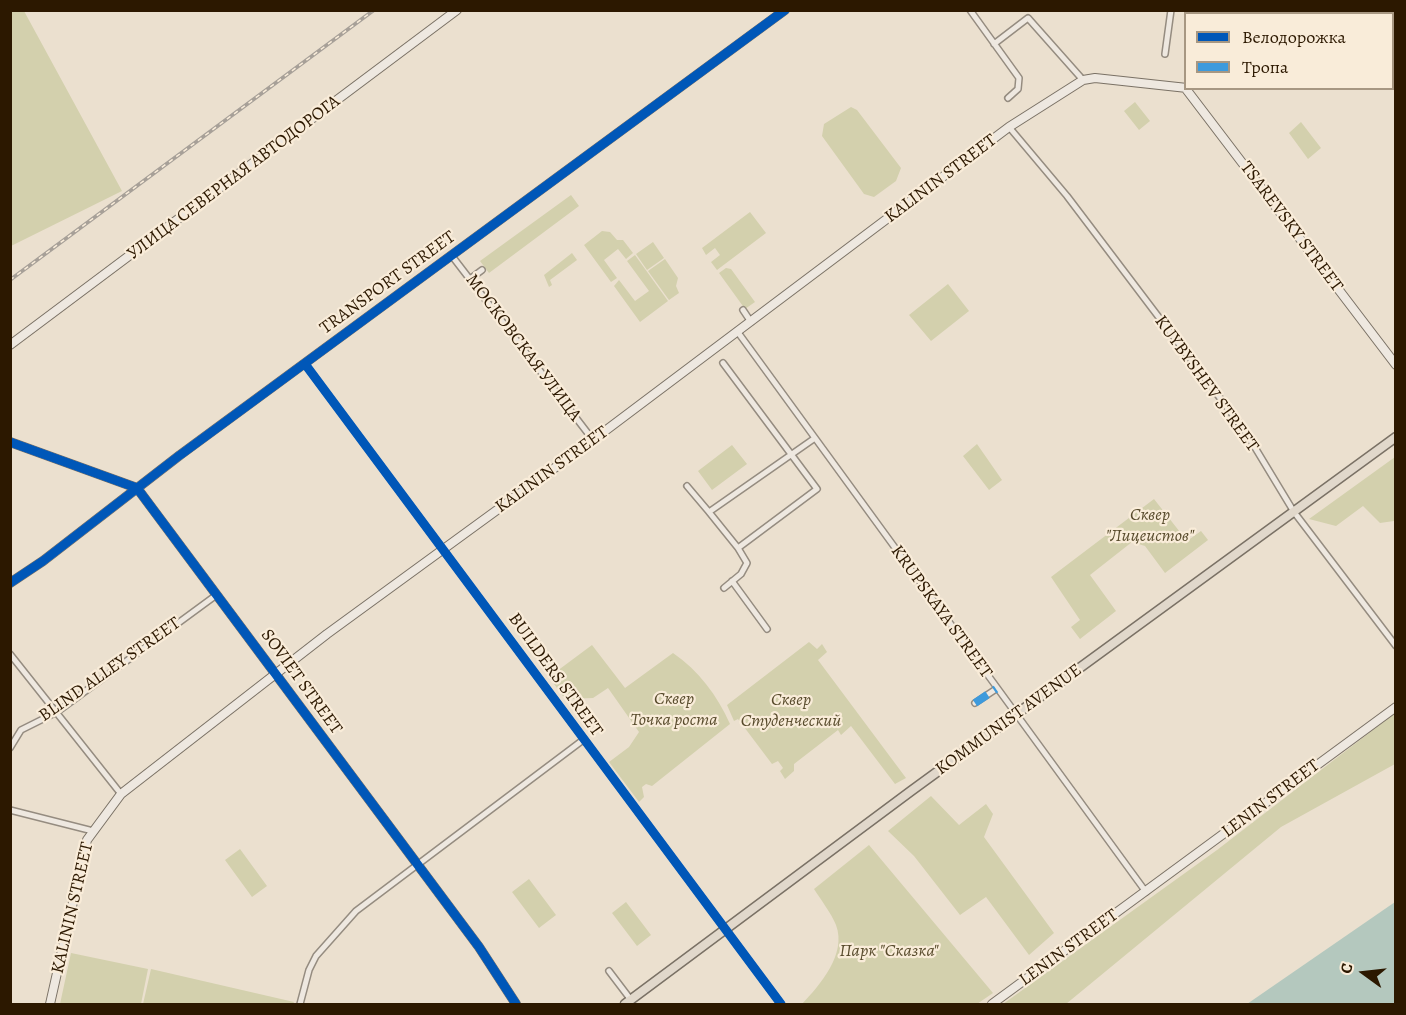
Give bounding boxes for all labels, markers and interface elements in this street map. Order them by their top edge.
legend [1184,12,1394,90]
text: Велодорожка [1242,25,1346,49]
text: Тропа [1242,55,1288,79]
street label: УЛИЦА СЕВЕРНАЯ АВТОДОРОГА [123,91,345,265]
street label: KALININ STREET [881,130,1001,228]
street label: TSAREVSKY STREET [1235,157,1347,297]
street label: TRANSPORT STREET [316,227,460,339]
street label: МОСКОВСКАЯ УЛИЦА [461,270,585,426]
street label: KUYBYSHEV STREET [1149,312,1263,456]
street label: KALININ STREET [491,422,613,518]
park label: Сквер "Лицеистов" [1106,505,1194,548]
street label: KRUPSKAYA STREET [886,541,996,683]
street label: BUILDERS STREET [503,609,607,741]
street label: BLIND ALLEY STREET [35,613,185,727]
street label: SOVIET STREET [256,625,346,739]
street label: KOMMUNIST AVENUE [932,660,1086,780]
park label: Сквер Точка роста [630,689,718,732]
park label: Сквер Студенческий [741,690,841,732]
street label: LENIN STREET [1218,755,1324,843]
street label: KALININ STREET [47,840,99,976]
street label: LENIN STREET [1015,905,1123,991]
park label: Парк "Сказка" [839,941,939,963]
north arrow [1334,943,1394,1003]
text: С [1335,961,1359,976]

